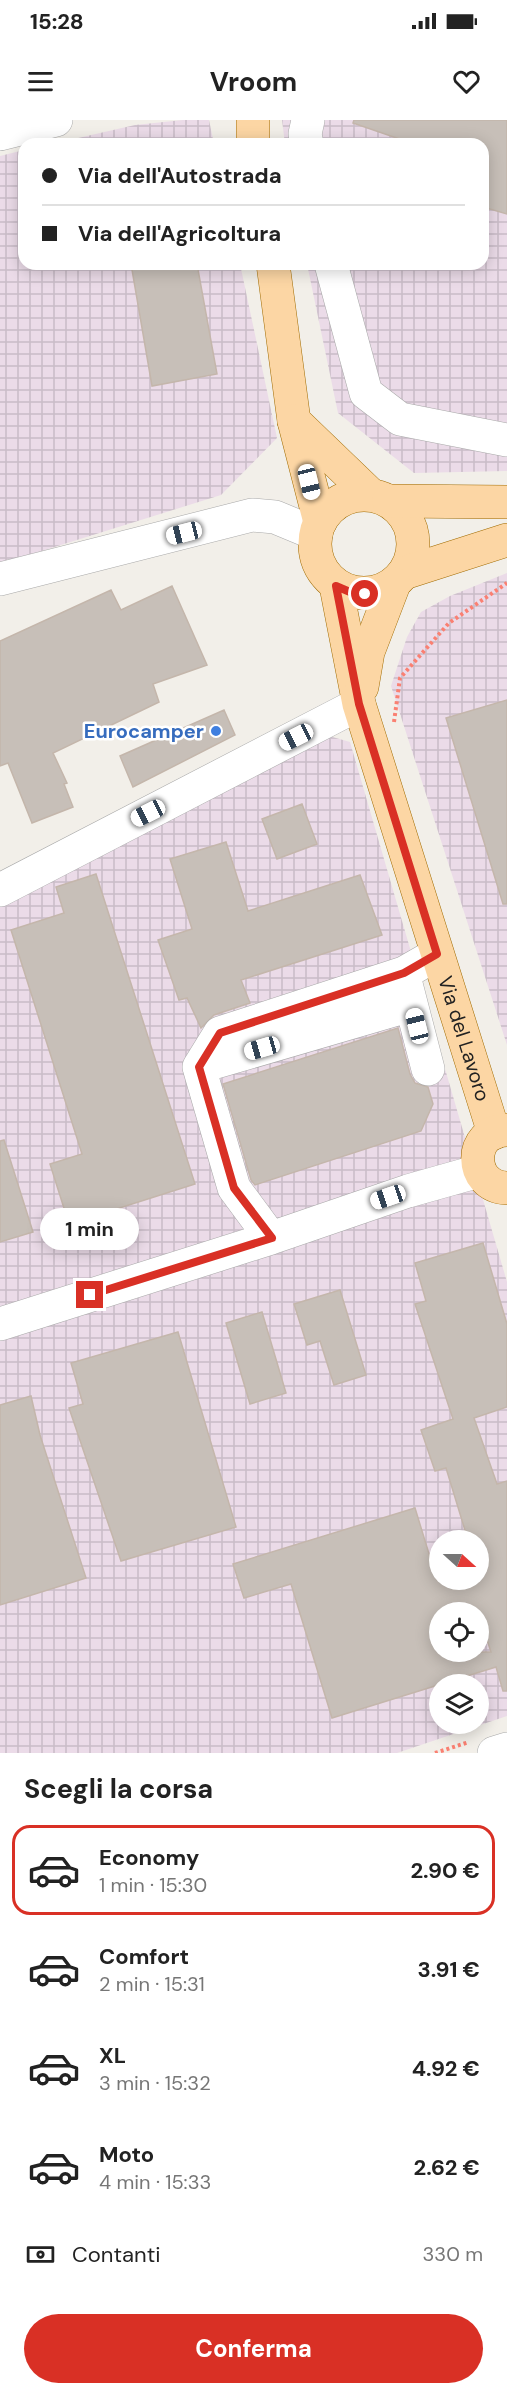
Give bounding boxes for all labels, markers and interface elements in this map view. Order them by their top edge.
text: 15:28 [30,7,84,36]
text: Vroom [210,64,297,99]
icon: menu [24,65,57,98]
icon: heart [450,65,483,98]
text: Via dell'Autostrada [78,161,282,190]
text: Via dell'Agricoltura [78,219,281,248]
car [296,462,322,502]
car [164,520,204,546]
route start [351,580,378,607]
place label: Eurocamper [84,718,204,744]
car [276,721,316,753]
marker: Eurocamper [209,724,223,738]
car [128,797,168,829]
street label: Via del Lavoro [432,973,496,1105]
car [404,1006,430,1046]
car [242,1034,282,1062]
car [368,1183,408,1211]
callout: 1 min [40,1208,140,1250]
text: 1 min [65,1216,114,1242]
route end [76,1281,103,1308]
north arrow [429,1530,489,1590]
map controls [429,1530,489,1734]
button: locate [429,1602,489,1662]
button: layers [429,1674,489,1734]
text: Scegli la corsa [24,1771,213,1806]
icon: car [27,1843,81,1897]
text: Economy [99,1843,199,1872]
text: 2.90 € [410,1856,480,1885]
text: 1 min · 15:30 [99,1872,207,1898]
icon: car [27,1942,81,1996]
text: Comfort [99,1942,189,1971]
text: 3.91 € [417,1955,480,1984]
text: 2 min · 15:31 [99,1971,205,1997]
icon: car [27,2041,81,2095]
text: XL [99,2041,126,2070]
text: 4.92 € [412,2054,480,2083]
text: 3 min · 15:32 [99,2070,211,2096]
icon: car [27,2140,81,2194]
text: Moto [99,2140,154,2169]
text: 2.62 € [413,2153,480,2182]
text: 4 min · 15:33 [99,2169,211,2195]
icon: cash [24,2238,57,2271]
text: Contanti [72,2240,161,2269]
text: 330 m [423,2241,483,2267]
button: Conferma [24,2314,483,2383]

